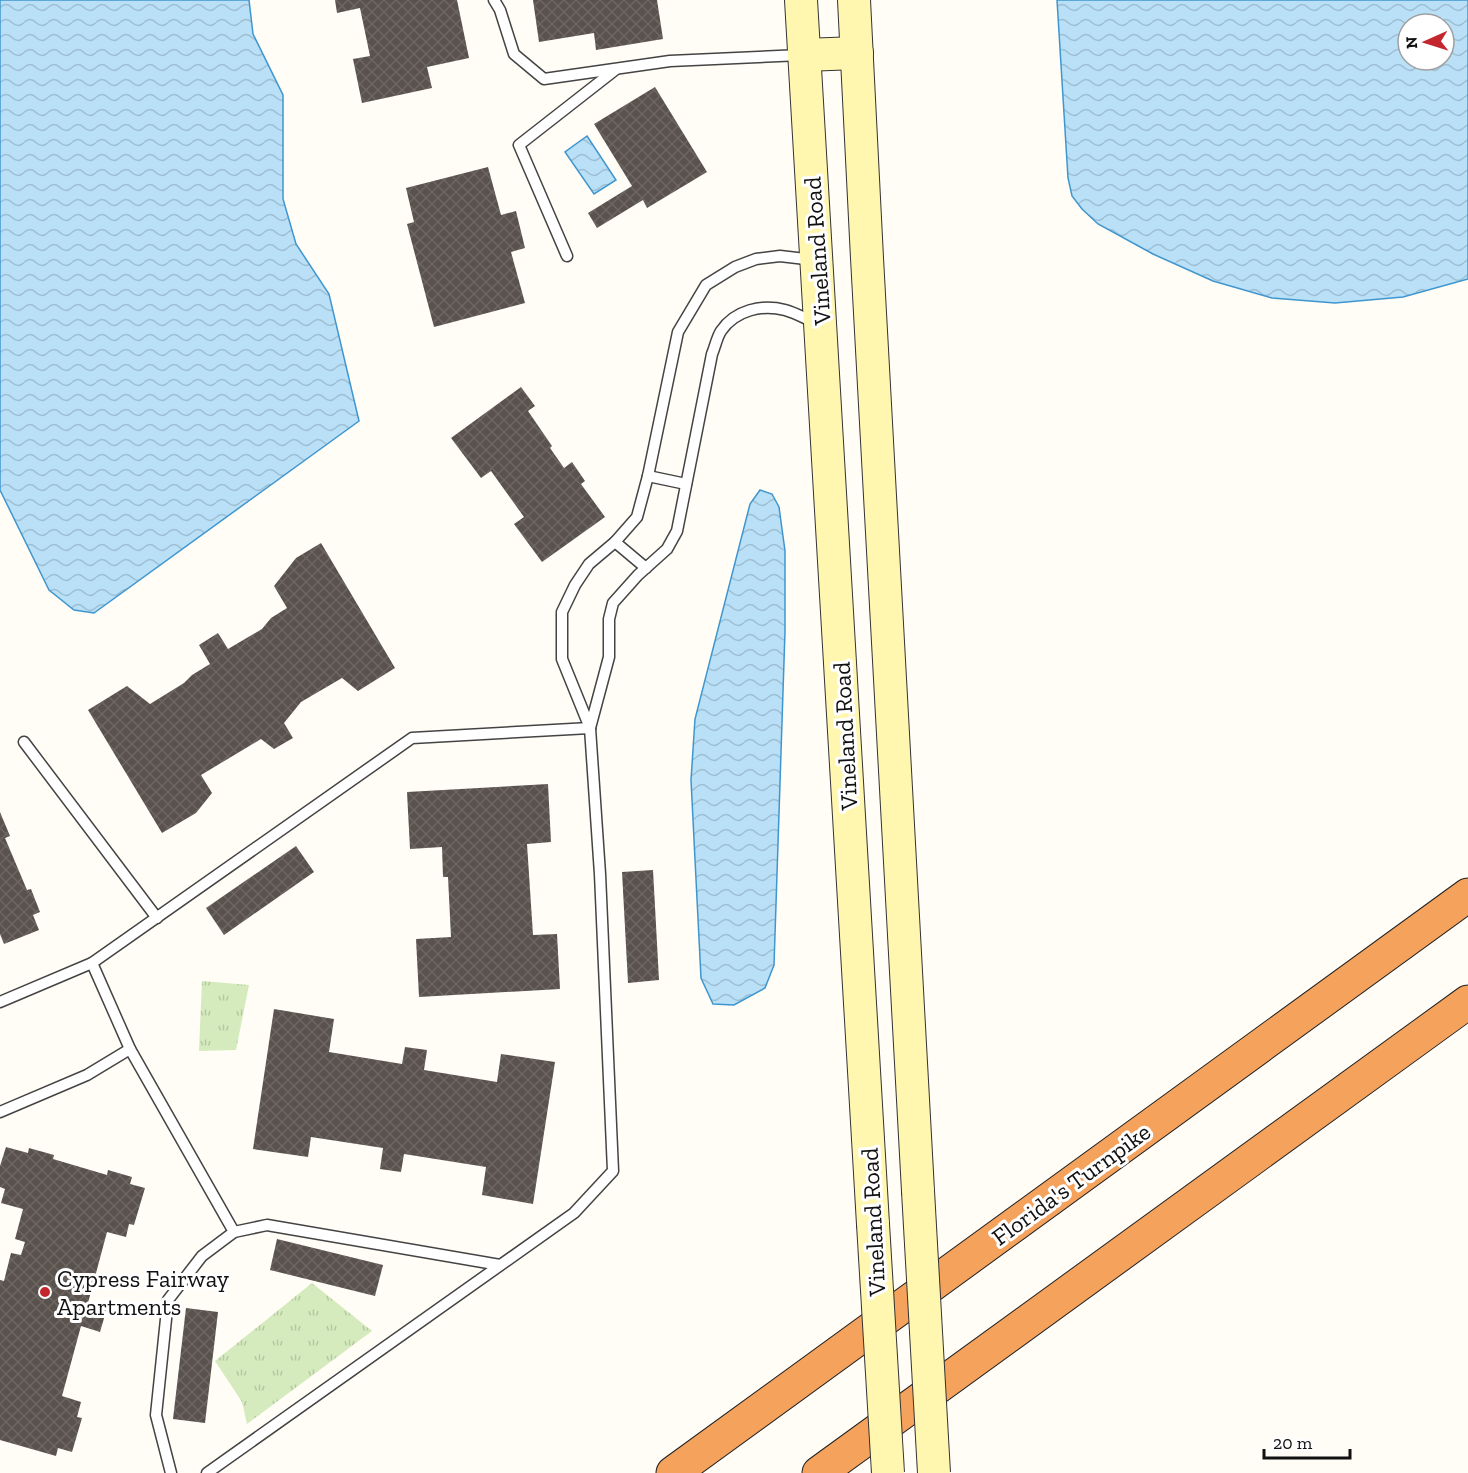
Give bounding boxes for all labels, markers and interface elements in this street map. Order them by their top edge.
north arrow [1396,12,1456,72]
text: N [1402,36,1421,49]
street label: Vineland Road [797,176,837,327]
street label: Vineland Road [827,661,863,812]
street label: Florida's Turnpike [986,1117,1156,1251]
street label: Vineland Road [855,1147,891,1298]
place label: Cypress Fairway Apartments [57,1264,230,1321]
marker: Cypress Fairway Apartments [38,1285,52,1299]
scale bar [1264,1422,1350,1460]
text: 20 m [1273,1432,1313,1454]

